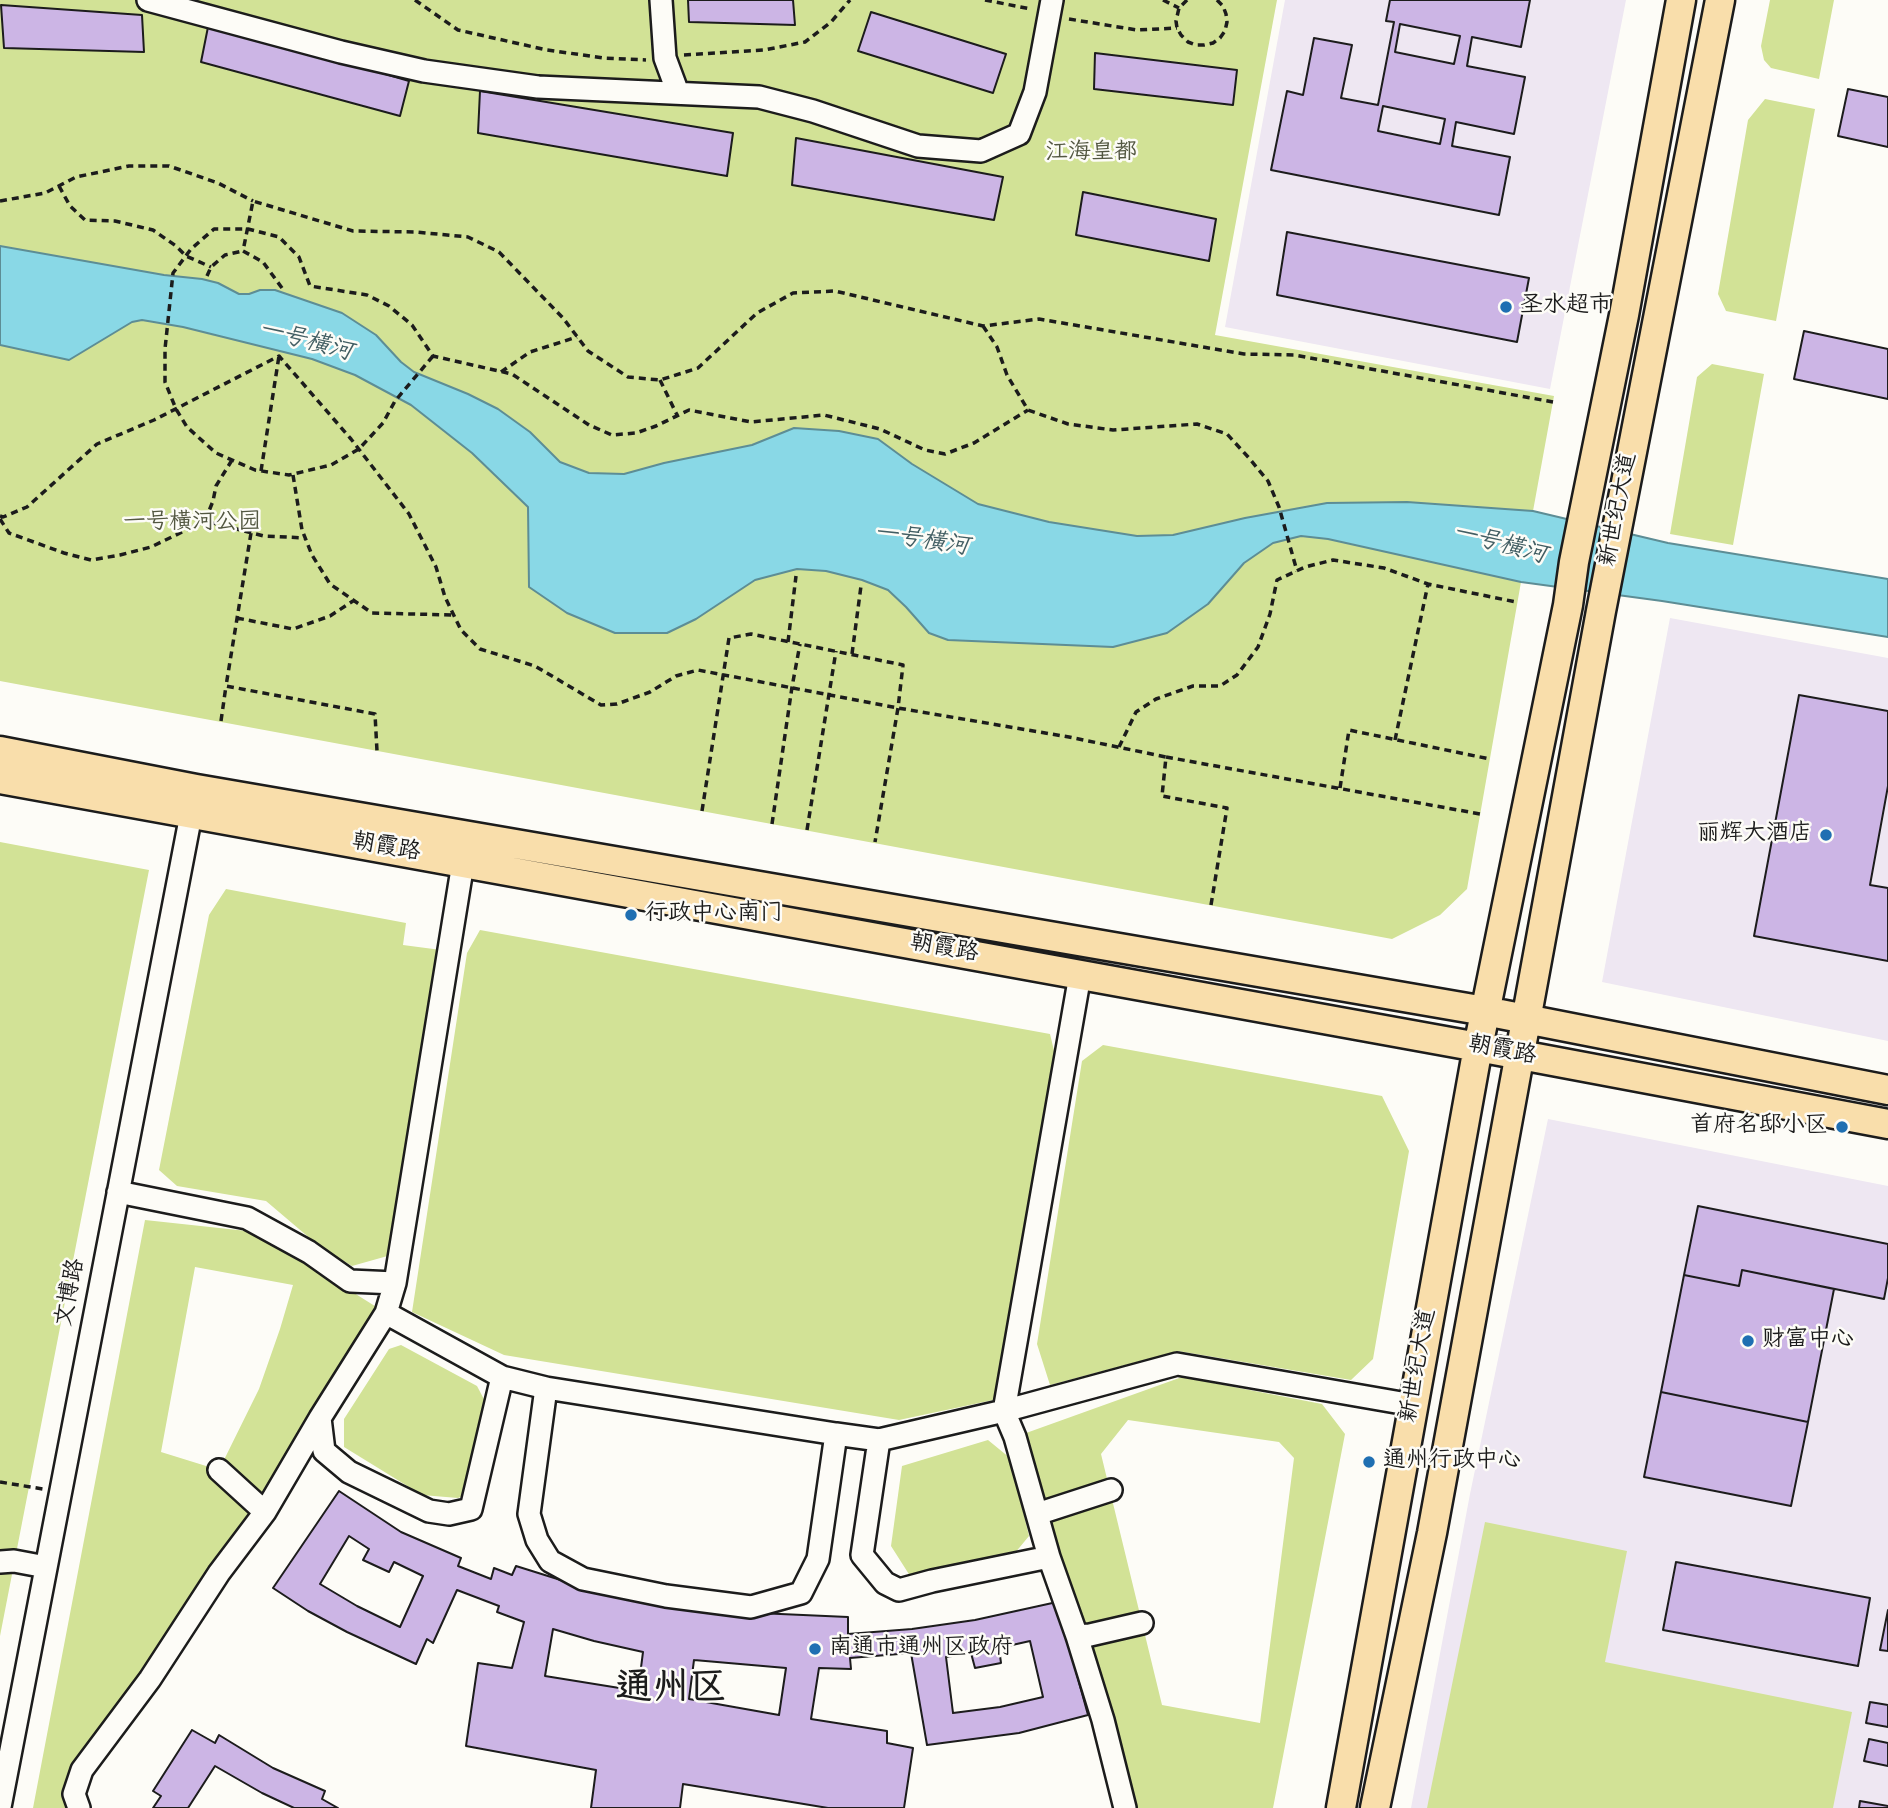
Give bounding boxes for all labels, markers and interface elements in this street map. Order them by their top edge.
park label: 江海皇都 [1045,140,1137,168]
place label: 圣水超市 [1520,293,1612,321]
marker: 圣水超市 [1498,299,1514,315]
water label: 一号横河 [255,317,355,369]
street label: 新世纪大道 [1595,451,1645,569]
park label: 一号横河公园 [123,510,261,538]
water label: 一号横河 [871,520,971,564]
water label: 一号横河 [1449,520,1549,572]
place label: 丽辉大酒店 [1697,821,1812,849]
marker: 丽辉大酒店 [1818,827,1834,843]
street label: 朝霞路 [350,829,422,869]
place label: 行政中心南门 [645,901,783,929]
marker: 行政中心南门 [623,907,639,923]
street label: 朝霞路 [908,930,980,970]
street label: 朝霞路 [1466,1032,1538,1072]
place label: 首府名邸小区 [1690,1113,1828,1141]
marker: 首府名邸小区 [1834,1119,1850,1135]
street label: 文博路 [52,1257,92,1329]
street label: 新世纪大道 [1396,1307,1444,1425]
place label: 财富中心 [1762,1327,1854,1355]
marker: 财富中心 [1740,1333,1756,1349]
place label: 通州行政中心 [1383,1448,1521,1476]
marker: 通州行政中心 [1361,1454,1377,1470]
place label: 南通市通州区政府 [829,1635,1013,1663]
marker: 南通市通州区政府 [807,1641,823,1657]
district label: 通州区 [616,1670,726,1714]

